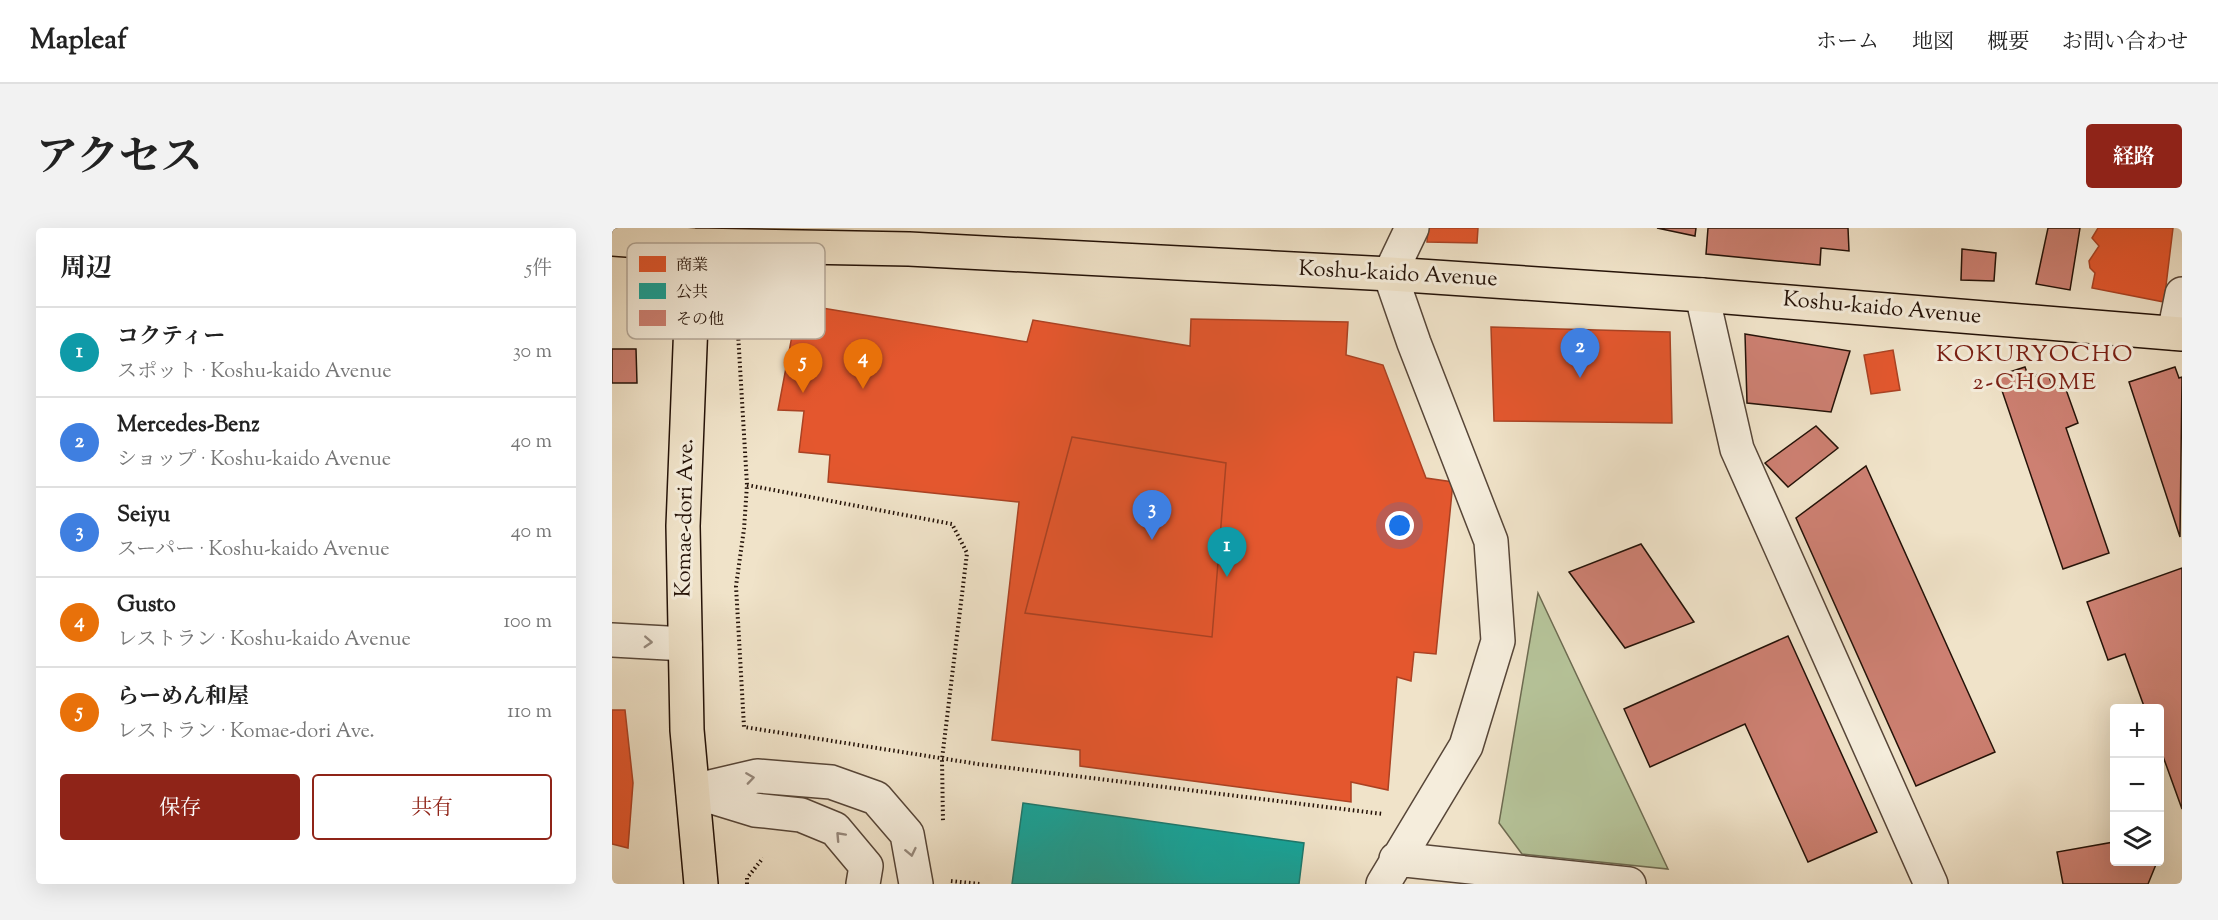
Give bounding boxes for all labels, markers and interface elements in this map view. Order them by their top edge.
text: Mapleaf [30,21,127,61]
text: ホーム [1816,28,1879,58]
text: 地図 [1912,28,1954,58]
text: 概要 [1987,28,2029,58]
text: お問い合わせ [2062,28,2188,58]
button: 経路 [2086,124,2182,188]
text: アクセス [36,130,203,190]
legend [627,243,825,339]
text: 周辺 [60,251,112,288]
street label: Koshu-kaido Avenue [1298,254,1498,296]
text: 5件 [525,255,552,284]
text: 商業 [676,255,708,278]
text: 公共 [676,282,708,305]
street label: Koshu-kaido Avenue [1781,284,1983,334]
text: その他 [676,309,724,332]
text: コクティー [117,322,225,354]
pin: 2 [1560,328,1600,378]
text: 1 [76,338,83,367]
text: 30 m [513,338,552,367]
district label: KOKURYOCHO 2-CHOME [1936,338,2134,400]
pin: 4 [844,340,882,389]
pin: 5 [784,344,822,393]
text: スポット · Koshu-kaido Avenue [117,358,392,387]
text: Mercedes-Benz [117,410,260,442]
text: 2 [75,428,84,457]
text: 40 m [511,428,552,457]
street label: Komae-dori Ave. [669,438,703,598]
text: ショップ · Koshu-kaido Avenue [117,446,391,475]
pin: 3 [1132,490,1172,540]
text: Seiyu [117,500,170,532]
your location [1385,511,1414,540]
text: 3 [75,518,84,547]
text: 40 m [511,518,552,547]
pin: 1 [1208,528,1246,577]
text: スーパー · Koshu-kaido Avenue [117,536,390,565]
text: Gusto [117,590,176,622]
text: 4 [74,608,85,637]
text: 100 m [503,608,552,637]
text: レストラン · Koshu-kaido Avenue [117,626,411,655]
one-way arrow [644,636,653,649]
text: らーめん和屋 [117,682,249,714]
text: 5 [76,698,83,727]
text: 110 m [507,698,552,727]
map controls [2110,704,2164,866]
button: + [2110,704,2164,758]
text: レストラン · Komae-dori Ave. [117,718,374,747]
button: − [2110,758,2164,812]
one-way arrow [746,773,755,785]
button: 保存 [60,774,300,840]
button: 共有 [312,774,552,840]
button: layers [2110,812,2164,866]
one-way arrow [836,832,847,842]
one-way arrow [903,847,916,857]

